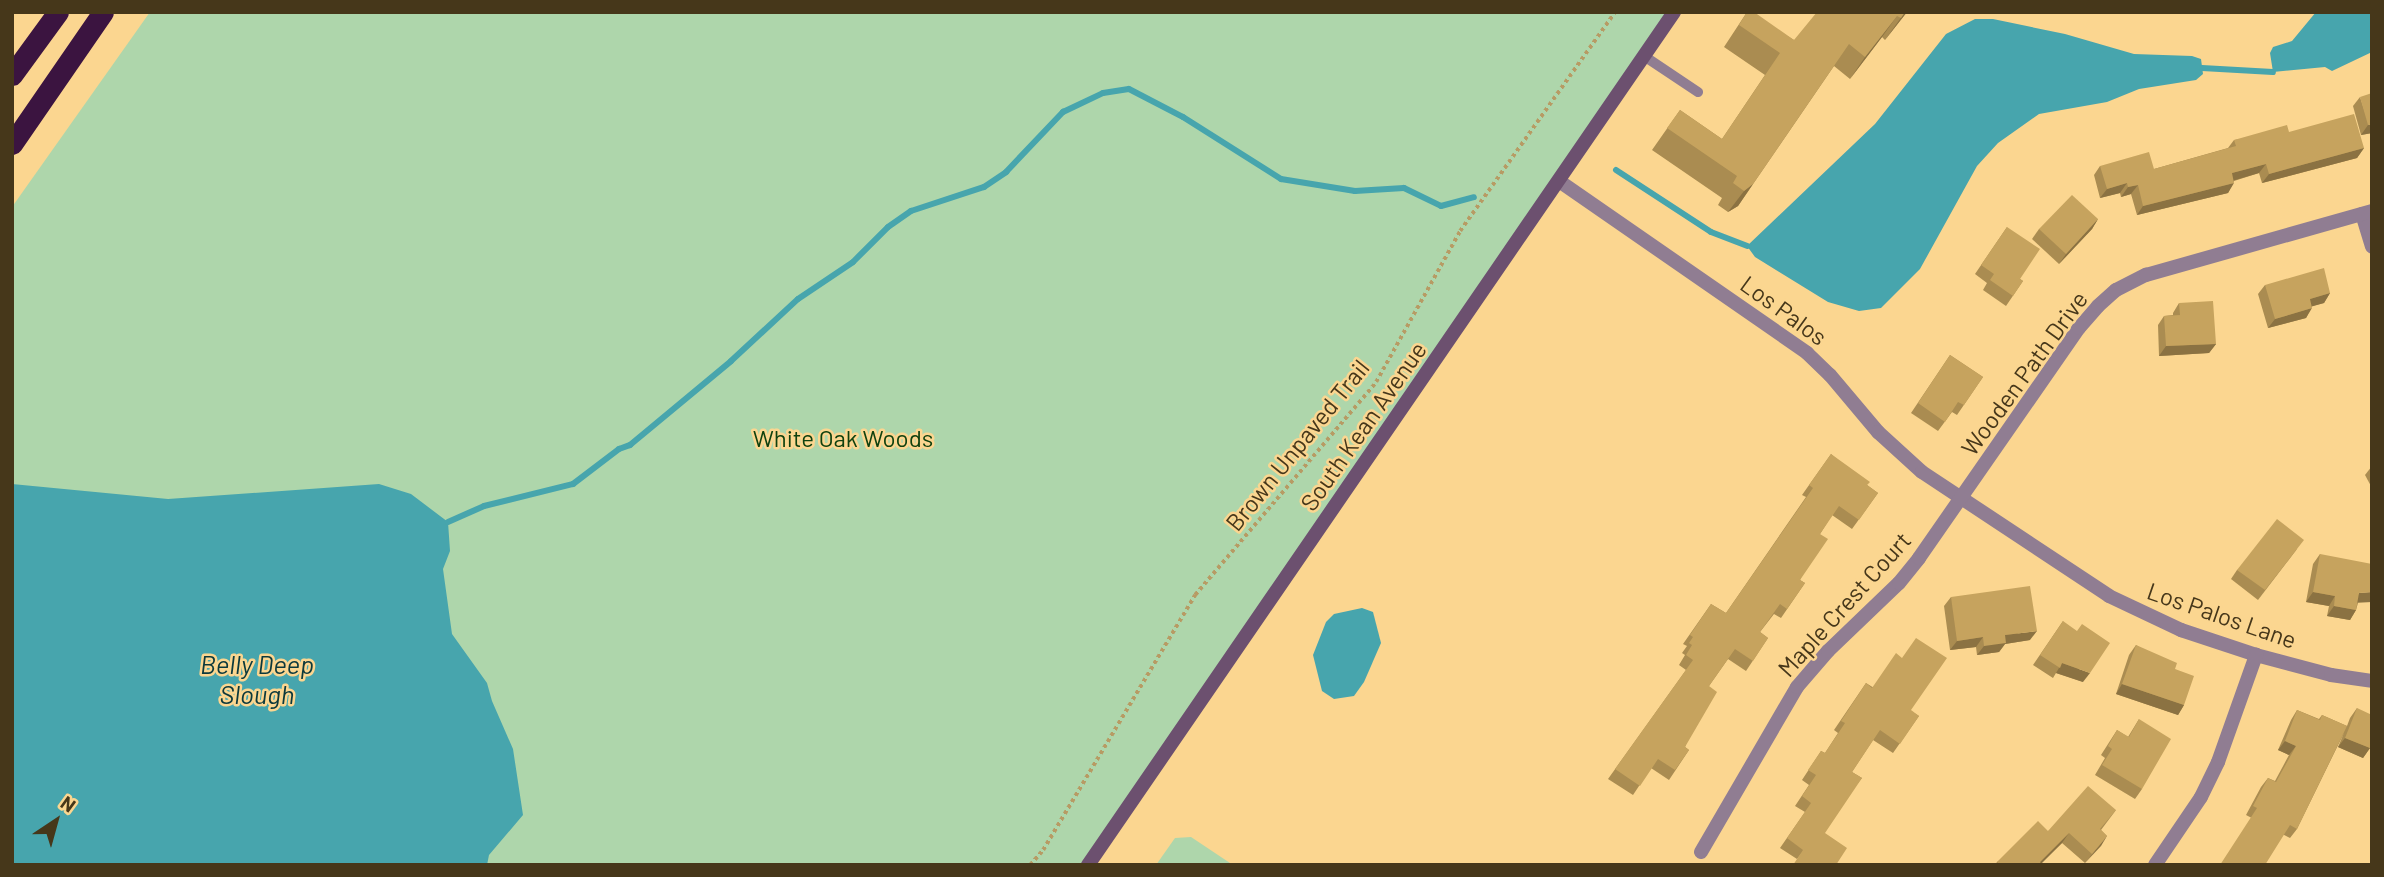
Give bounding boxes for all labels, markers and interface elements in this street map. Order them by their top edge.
street label: Los Palos [1735,269,1833,351]
street label: Wooden Path Drive [1955,285,2093,461]
street label: South Kean Avenue [1294,336,1432,516]
street label: Brown Unpaved Trail [1219,354,1375,536]
park label: White Oak Woods [753,424,933,452]
street label: Maple Crest Court [1771,526,1917,682]
street label: Los Palos Lane [2144,576,2300,654]
water label: Belly Deep Slough [200,648,314,710]
north arrow [21,786,91,856]
text: N [57,791,81,817]

